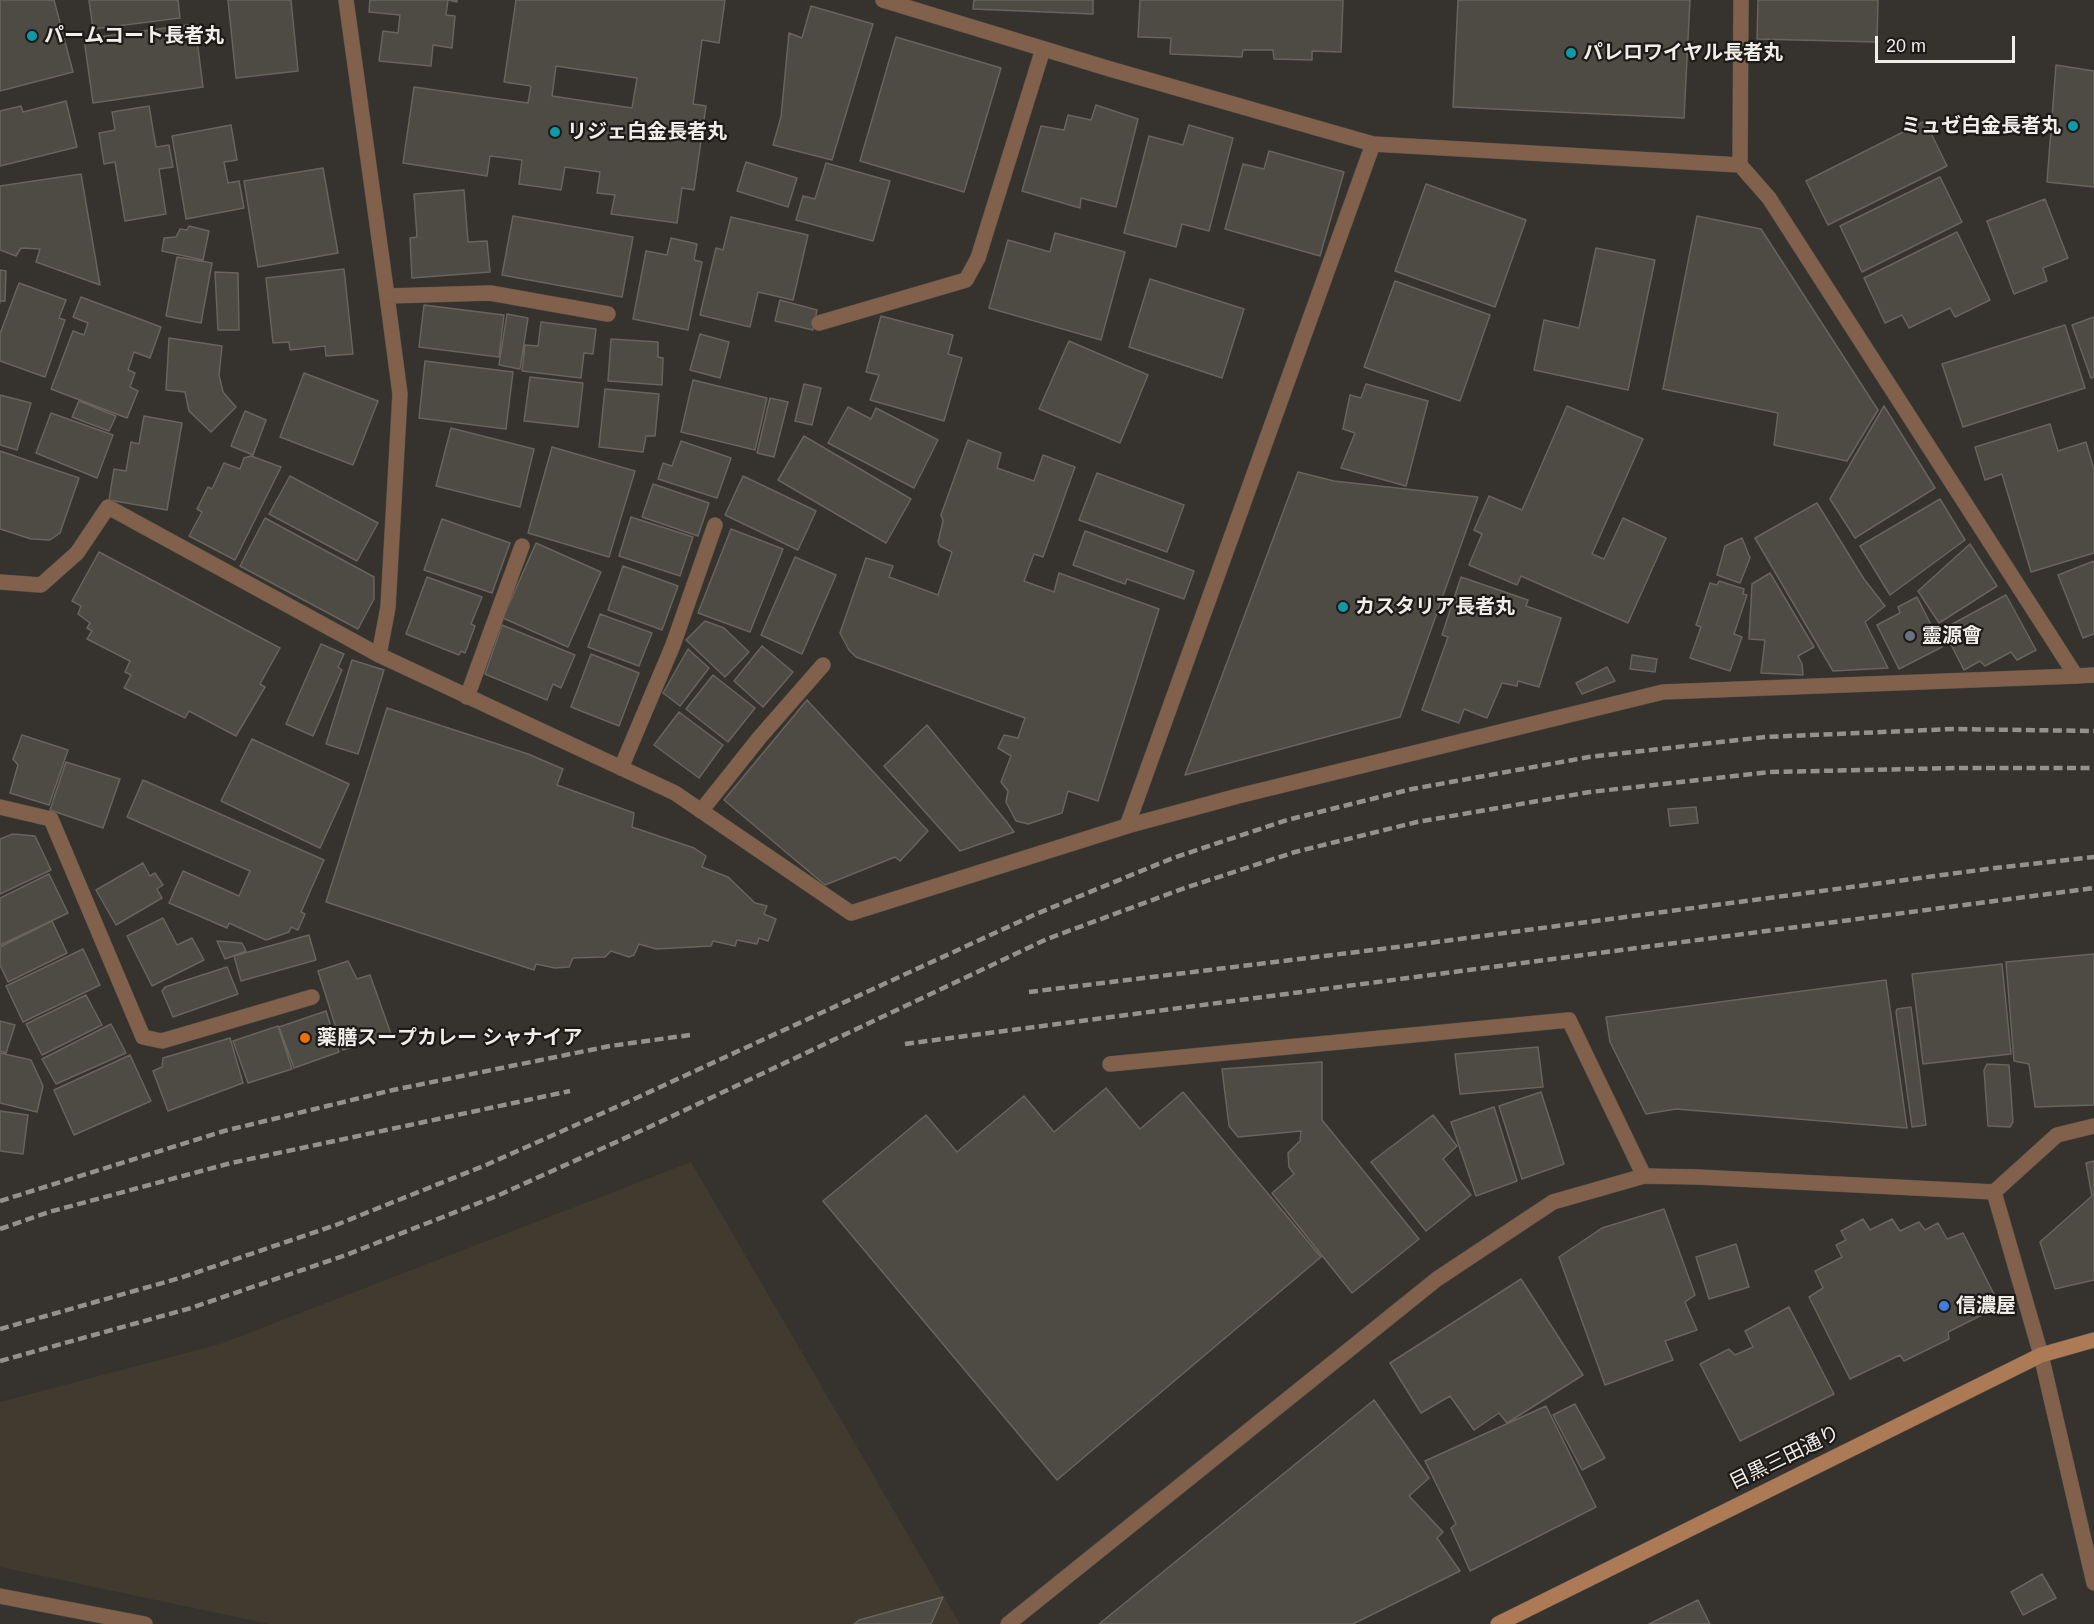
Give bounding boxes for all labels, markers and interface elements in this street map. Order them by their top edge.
place label: パームコート長者丸 [44,24,224,48]
scale bar [1878,24,2018,62]
marker: パームコート長者丸 [25,29,39,43]
text: 20 m [1886,36,1926,56]
place label: パレロワイヤル長者丸 [1583,41,1783,65]
marker: パレロワイヤル長者丸 [1564,46,1578,60]
place label: ミュゼ白金長者丸 [1901,114,2061,138]
marker: ミュゼ白金長者丸 [2066,119,2080,133]
place label: リジェ白金長者丸 [567,120,727,144]
marker: リジェ白金長者丸 [548,125,562,139]
place label: カスタリア長者丸 [1355,595,1515,619]
marker: カスタリア長者丸 [1336,600,1350,614]
place label: 靈源會 [1922,624,1982,648]
marker: 靈源會 [1903,629,1917,643]
place label: 薬膳スープカレー シャナイア [317,1026,583,1050]
marker: 薬膳スープカレー シャナイア [298,1031,312,1045]
place label: 信濃屋 [1956,1294,2016,1318]
marker: 信濃屋 [1937,1299,1951,1313]
street label: 目黒三田通り [1726,1421,1844,1495]

